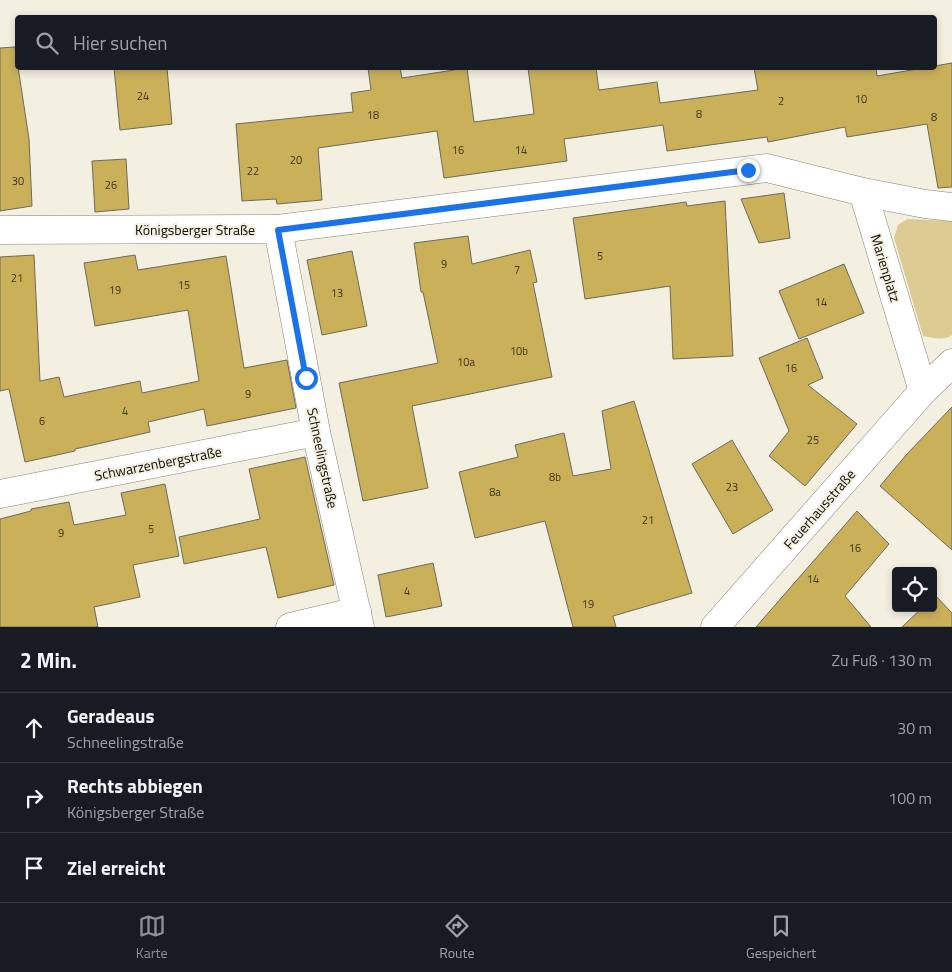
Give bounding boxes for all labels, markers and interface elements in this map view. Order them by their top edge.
search box [15,15,937,70]
text: Hier suchen [73,28,168,57]
icon: search [33,29,61,57]
house number: 24 [137,88,149,104]
house number: 10 [855,91,867,107]
house number: 2 [778,93,784,109]
house number: 8 [696,106,702,122]
house number: 18 [367,107,379,123]
house number: 8 [931,109,937,125]
house number: 16 [452,142,464,158]
house number: 14 [515,142,527,158]
house number: 20 [290,152,302,168]
route end [737,159,760,182]
house number: 22 [247,163,259,179]
house number: 30 [12,173,24,189]
house number: 26 [105,177,117,193]
street label: Königsberger Straße [135,219,255,240]
street label: Marienplatz [866,231,906,305]
house number: 5 [597,248,603,264]
house number: 9 [441,256,447,272]
house number: 7 [514,262,520,278]
house number: 21 [11,270,23,286]
house number: 15 [178,277,190,293]
house number: 19 [109,282,121,298]
house number: 13 [331,285,343,301]
house number: 14 [815,294,827,310]
house number: 10b [510,343,528,359]
house number: 10a [457,354,475,370]
house number: 16 [785,360,797,376]
route start [295,367,318,390]
house number: 9 [245,386,251,402]
house number: 4 [122,403,128,419]
street label: Schneelingstraße [302,406,344,510]
house number: 6 [39,413,45,429]
house number: 25 [807,432,819,448]
street label: Schwarzenbergstraße [93,440,223,486]
street label: Feuerhausstraße [778,464,860,554]
house number: 8b [549,469,561,485]
house number: 23 [726,479,738,495]
house number: 8a [489,484,501,500]
house number: 21 [642,512,654,528]
house number: 5 [148,521,154,537]
house number: 9 [58,525,64,541]
house number: 16 [849,540,861,556]
map controls [892,567,937,612]
button: locate [892,567,937,612]
house number: 14 [807,571,819,587]
house number: 4 [404,583,410,599]
house number: 19 [582,596,594,612]
text: 2 Min. [20,644,77,676]
text: Zu Fuß · 130 m [831,648,932,672]
text: Geradeaus [67,701,154,730]
icon: ahead [20,714,48,742]
text: 30 m [897,716,932,740]
text: Schneelingstraße [67,730,184,754]
text: Rechts abbiegen [67,771,203,800]
icon: right [20,784,48,812]
text: 100 m [888,786,932,810]
text: Königsberger Straße [67,800,204,824]
text: Ziel erreicht [67,853,165,882]
icon: arrive [20,854,48,882]
tab: Karte [136,912,168,963]
tab: Route [439,912,474,963]
tab: Gespeichert [746,912,816,963]

